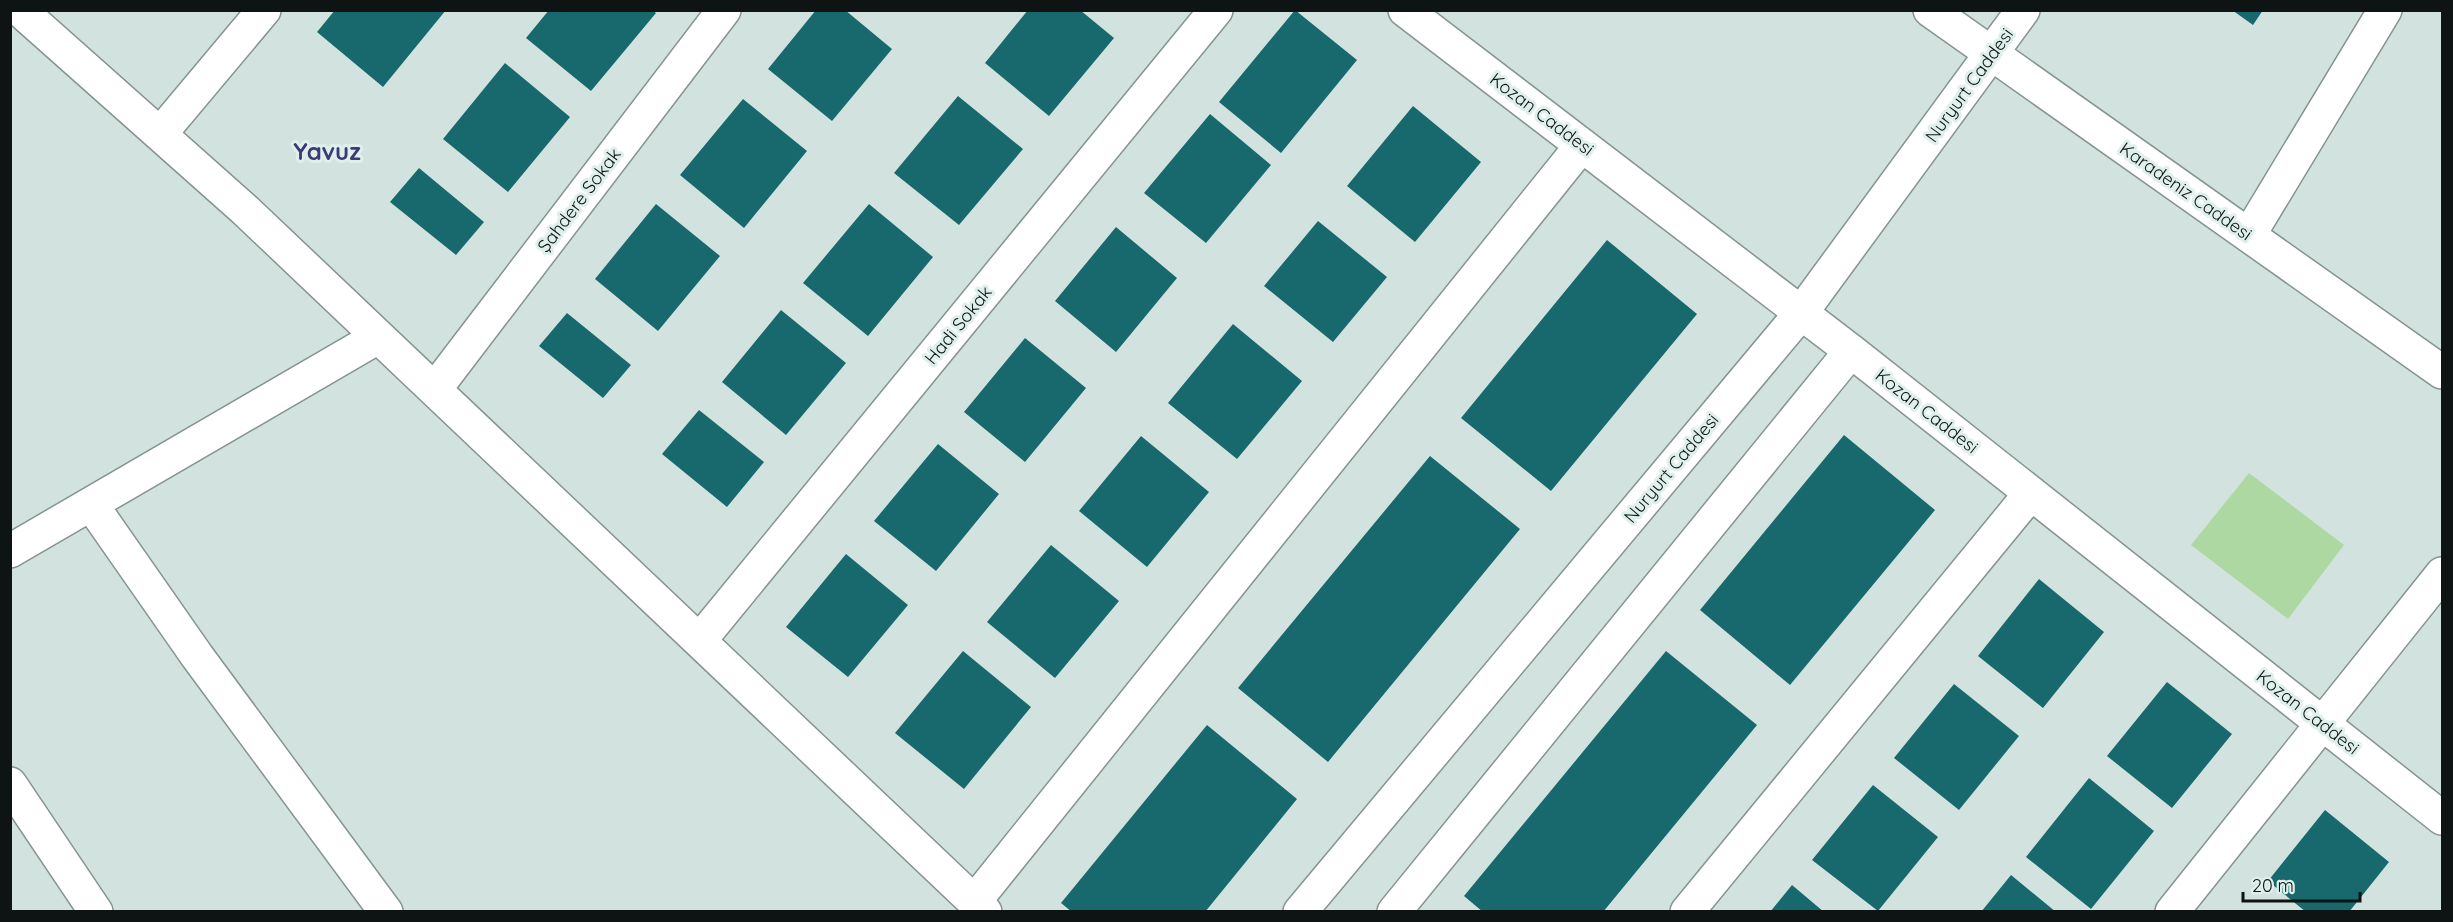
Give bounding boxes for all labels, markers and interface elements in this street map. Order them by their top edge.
street label: Nuryurt Caddesi [1920,23,2018,147]
street label: Kozan Caddesi [1485,67,1599,161]
district label: Yavuz [293,136,361,166]
street label: Karadeniz Caddesi [2115,137,2257,245]
street label: Şahdere Sokak [532,143,626,257]
street label: Hadi Sokak [919,281,997,369]
street label: Kozan Caddesi [1871,364,1983,458]
street label: Nuryurt Caddesi [1619,409,1723,527]
street label: Kozan Caddesi [2252,665,2364,759]
scale bar [2243,865,2360,903]
text: 20 m [2252,874,2294,897]

